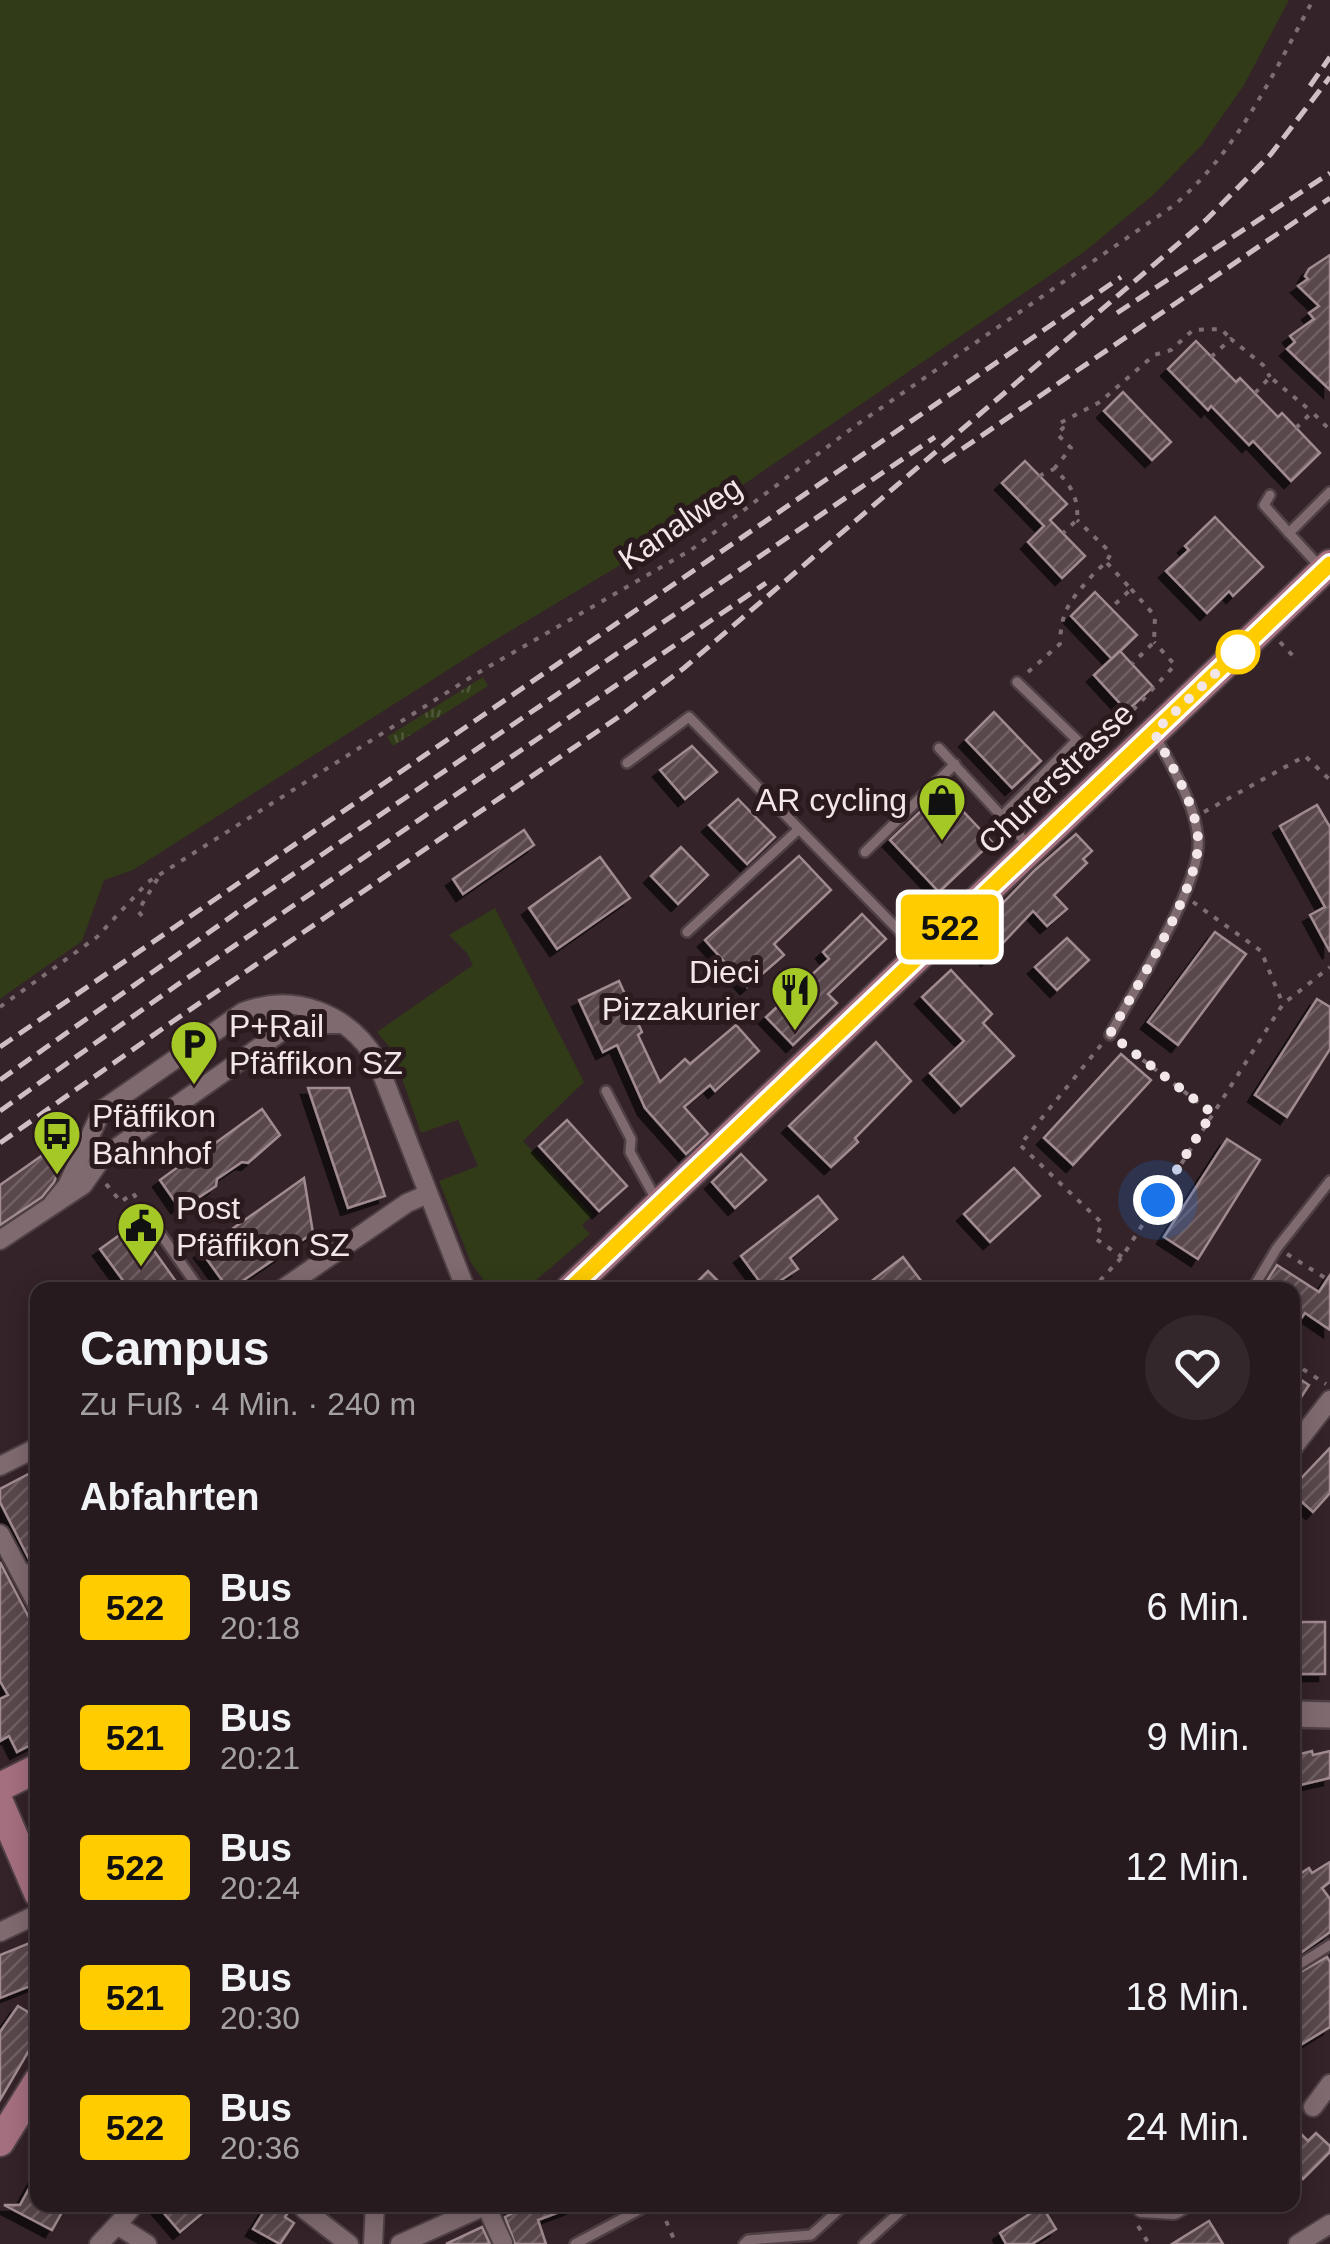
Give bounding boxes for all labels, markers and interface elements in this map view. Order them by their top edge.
street label: Kanalweg [612,469,748,577]
unlabelled marker [1217,631,1259,673]
street label: Churerstrasse [971,695,1141,861]
shop icon: AR cycling [916,774,968,842]
place label: AR cycling [756,782,907,818]
line badge: 522 [892,894,1008,960]
text: 522 [921,908,979,947]
place label: Dieci Pizzakurier [602,954,760,1027]
restaurant icon: Dieci Pizzakurier [769,964,821,1032]
place label: P+Rail Pfäffikon SZ [229,1008,403,1081]
parking icon: P+Rail Pfäffikon SZ [168,1018,220,1086]
place label: Pfäffikon Bahnhof [92,1098,216,1171]
bus stop icon: Pfäffikon Bahnhof [31,1108,83,1176]
your location [1133,1175,1183,1225]
place label: Post Pfäffikon SZ [176,1190,350,1263]
public building icon: Post Pfäffikon SZ [115,1200,167,1268]
button: heart [1145,1315,1250,1420]
text: Campus [80,1322,269,1375]
text: Zu Fuß · 4 Min. · 240 m [80,1386,416,1422]
text: Abfahrten [80,1476,259,1518]
text: Bus [220,1567,292,1609]
text: 6 Min. [1147,1586,1250,1628]
text: 522 [106,1588,164,1627]
text: 20:18 [220,1610,300,1646]
text: Bus [220,1697,292,1739]
text: 9 Min. [1147,1716,1250,1758]
text: 521 [106,1718,164,1757]
text: 20:21 [220,1740,300,1776]
text: Bus [220,1827,292,1869]
text: 12 Min. [1125,1846,1250,1888]
text: 522 [106,1848,164,1887]
text: 20:24 [220,1870,300,1906]
text: Bus [220,1957,292,1999]
text: 18 Min. [1125,1976,1250,2018]
text: 521 [106,1978,164,2017]
text: 20:30 [220,2000,300,2036]
text: Bus [220,2087,292,2129]
text: 24 Min. [1125,2106,1250,2148]
text: 522 [106,2108,164,2147]
text: 20:36 [220,2130,300,2166]

